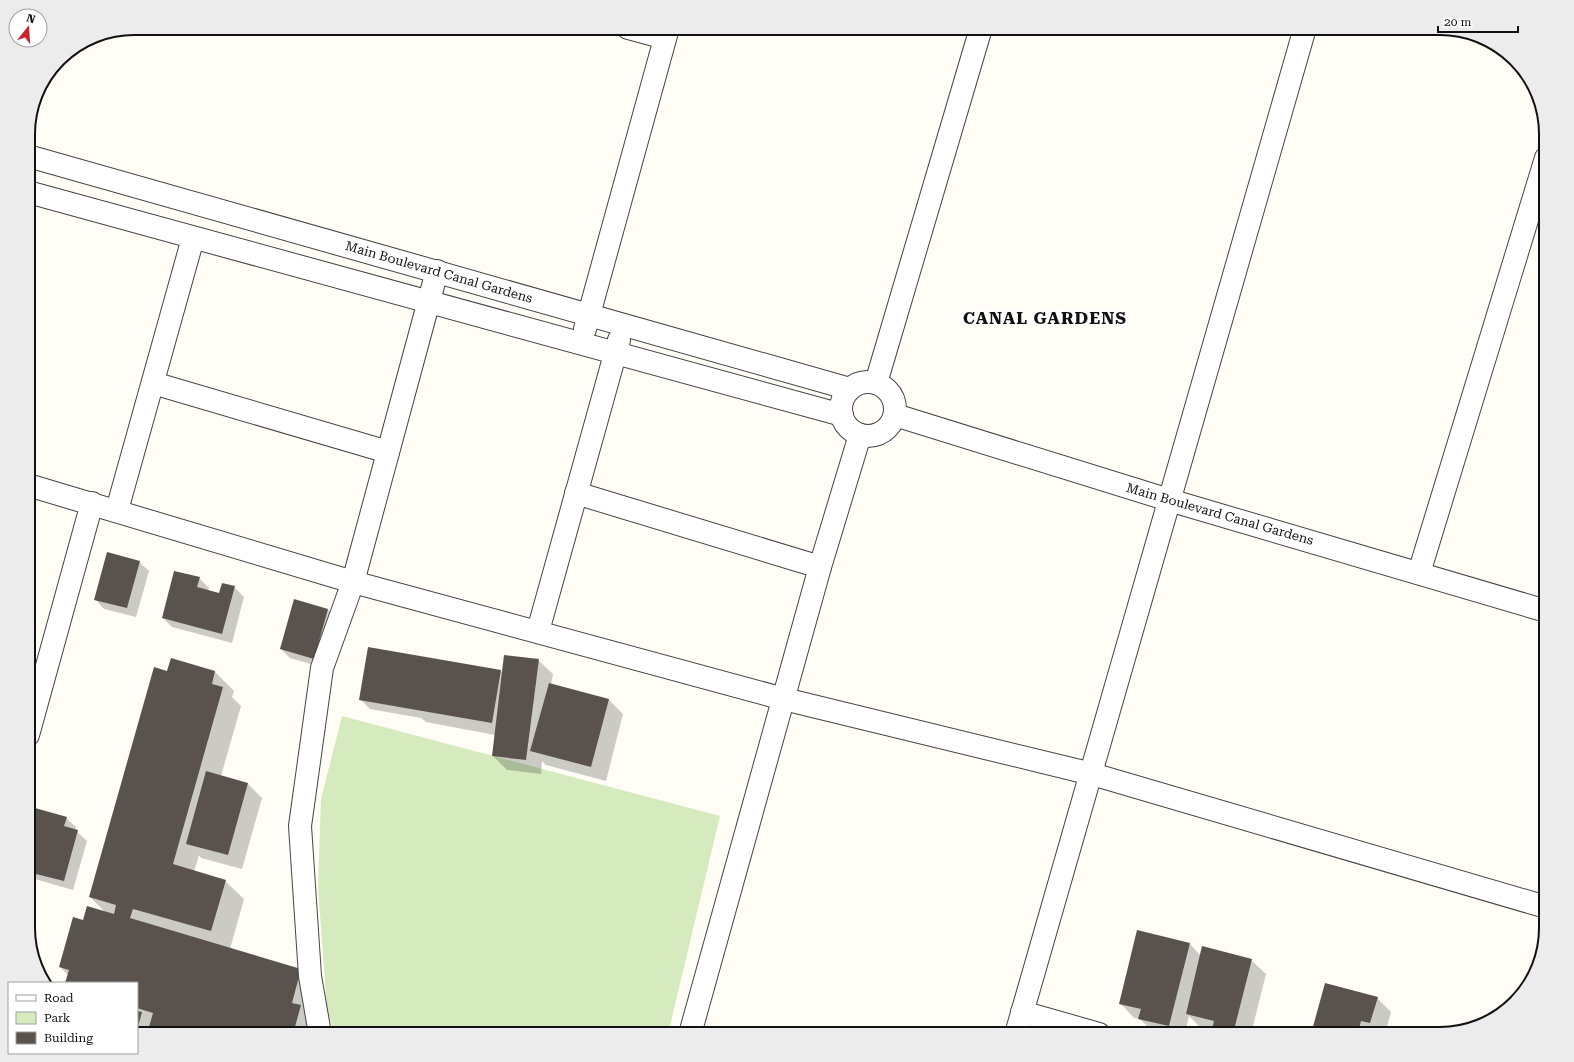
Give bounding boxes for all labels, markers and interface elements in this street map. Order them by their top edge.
north arrow [8,8,48,48]
scale bar [1438,8,1518,34]
text: N [25,11,37,27]
text: 20 m [1444,15,1471,29]
street label: Main Boulevard Canal Gardens [344,238,534,306]
district label: CANAL GARDENS [963,308,1127,328]
street label: Main Boulevard Canal Gardens [1125,480,1315,548]
legend [8,982,138,1054]
text: Road [44,991,74,1005]
text: Park [44,1011,71,1025]
text: Building [44,1031,93,1045]

